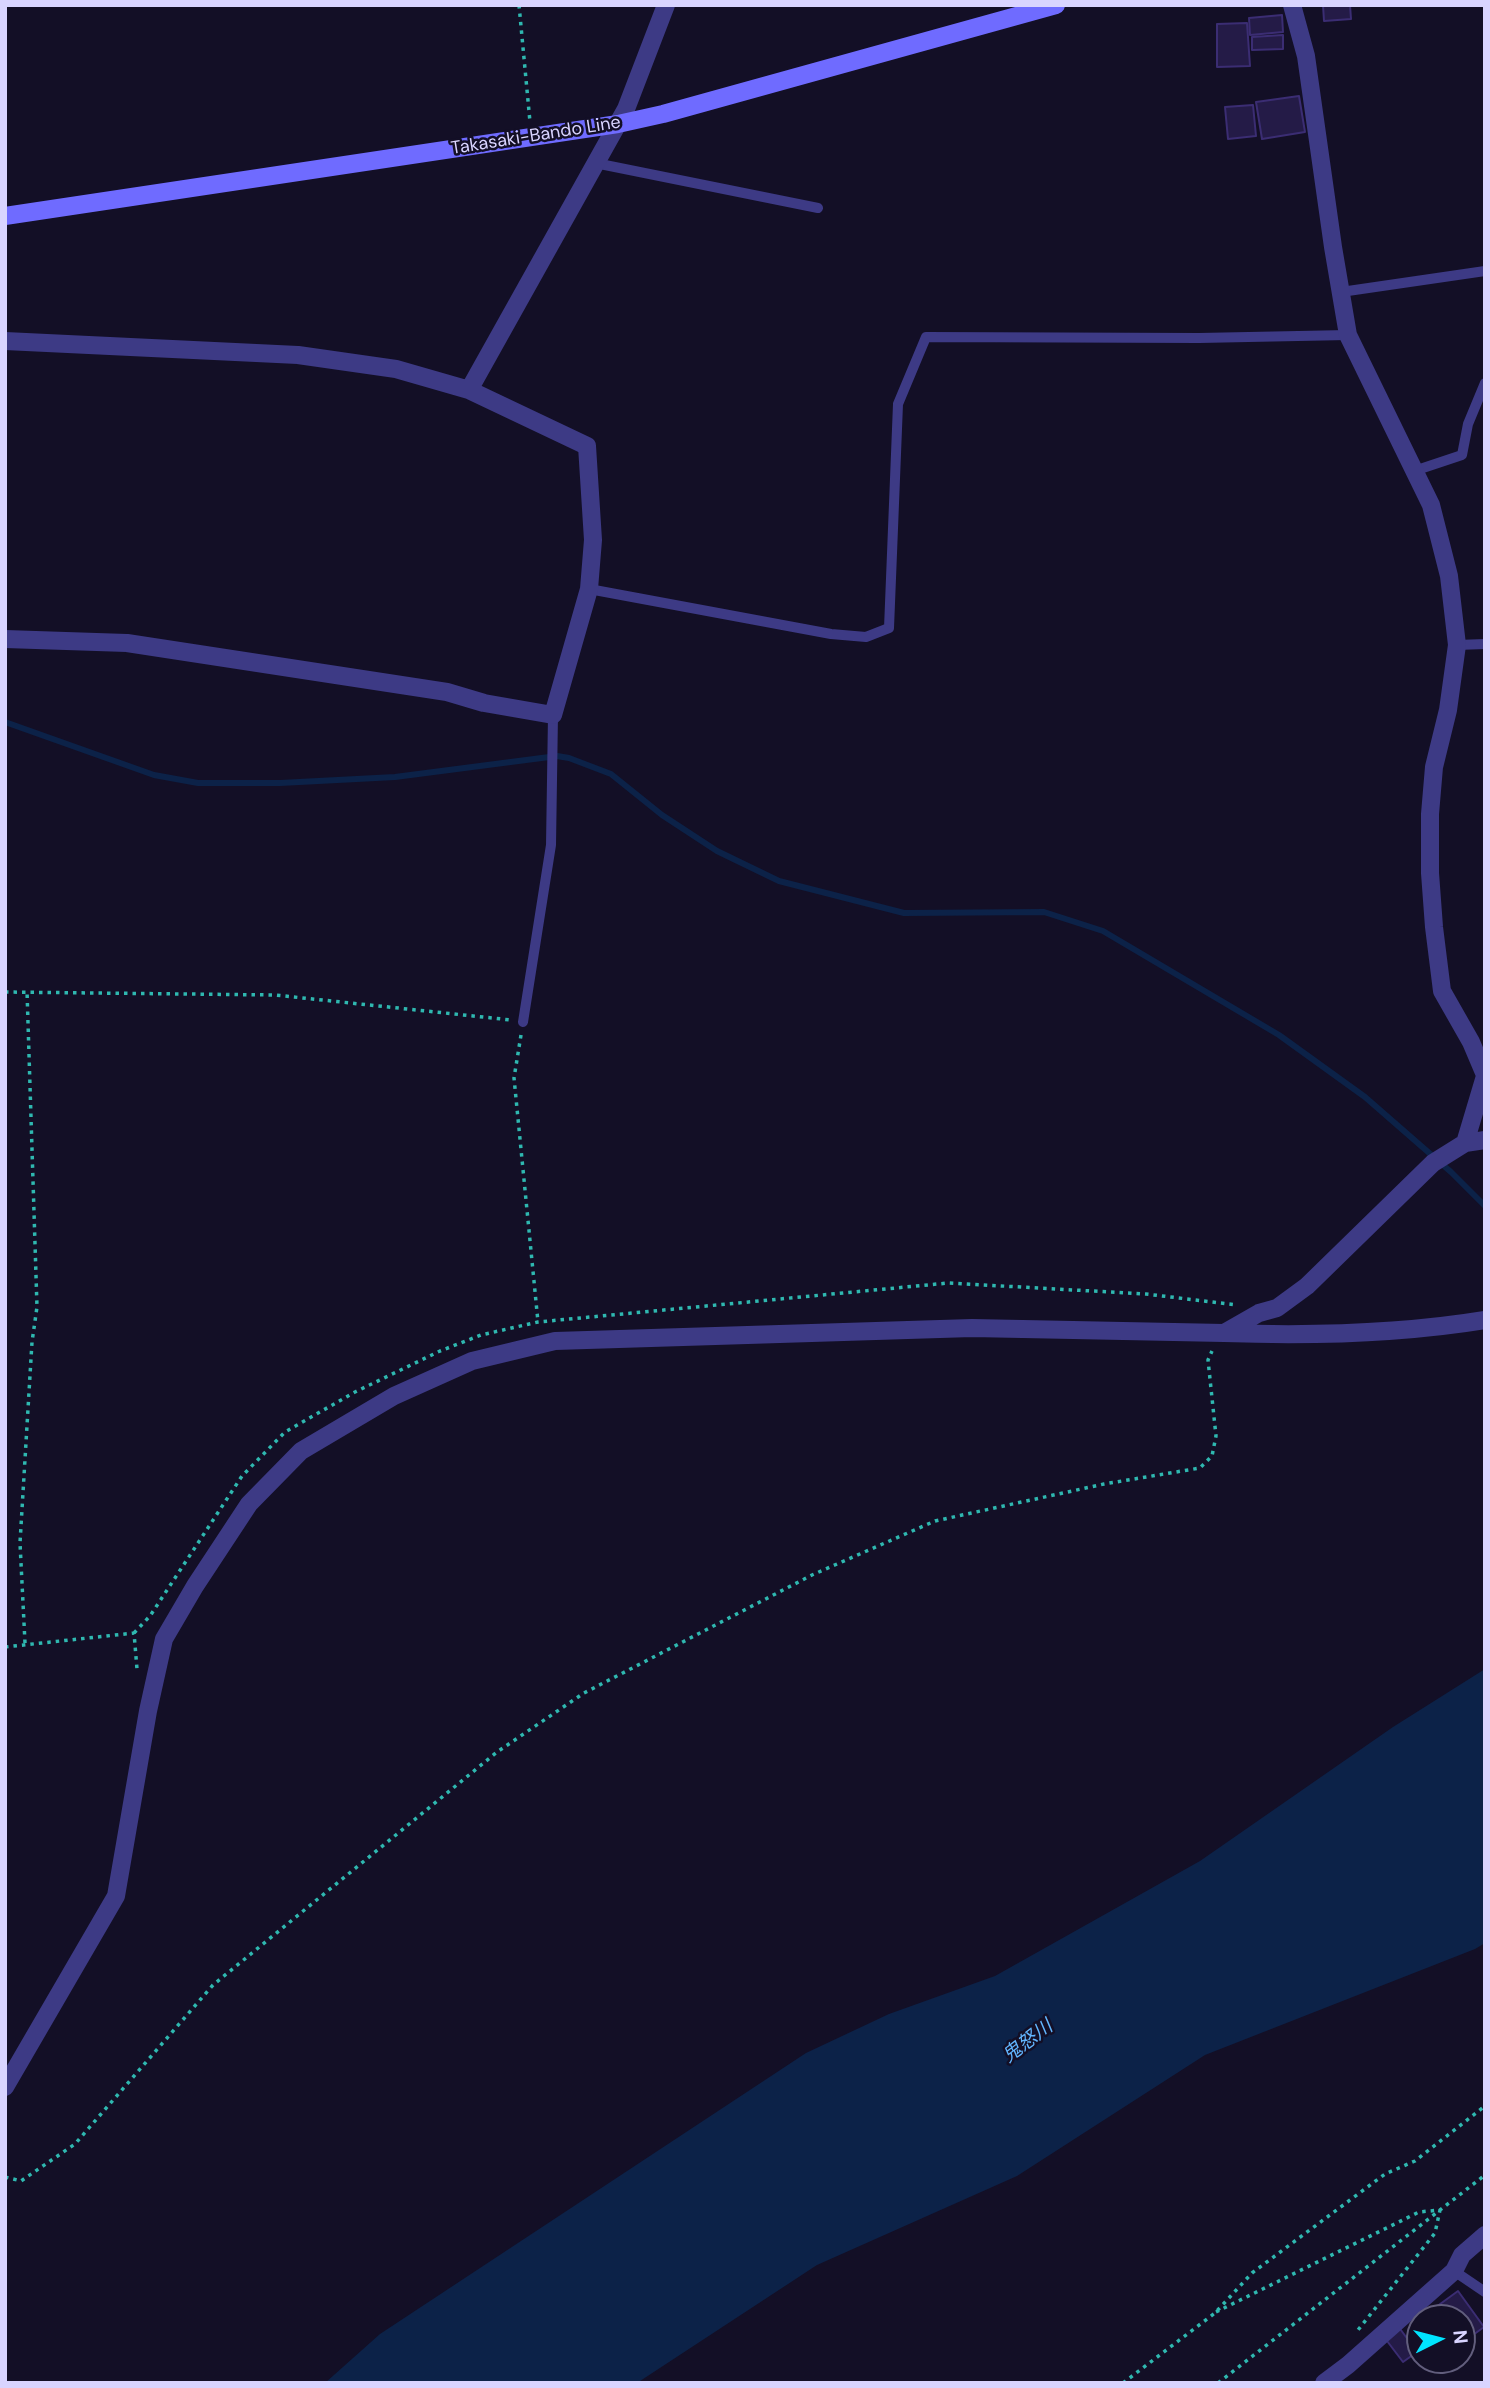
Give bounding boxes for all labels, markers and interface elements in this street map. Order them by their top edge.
street label: Takasaki-Bando Line [450,112,622,160]
water label: 鬼怒川 [998,2016,1058,2068]
north arrow [1406,2304,1476,2374]
text: N [1447,2329,1474,2345]

